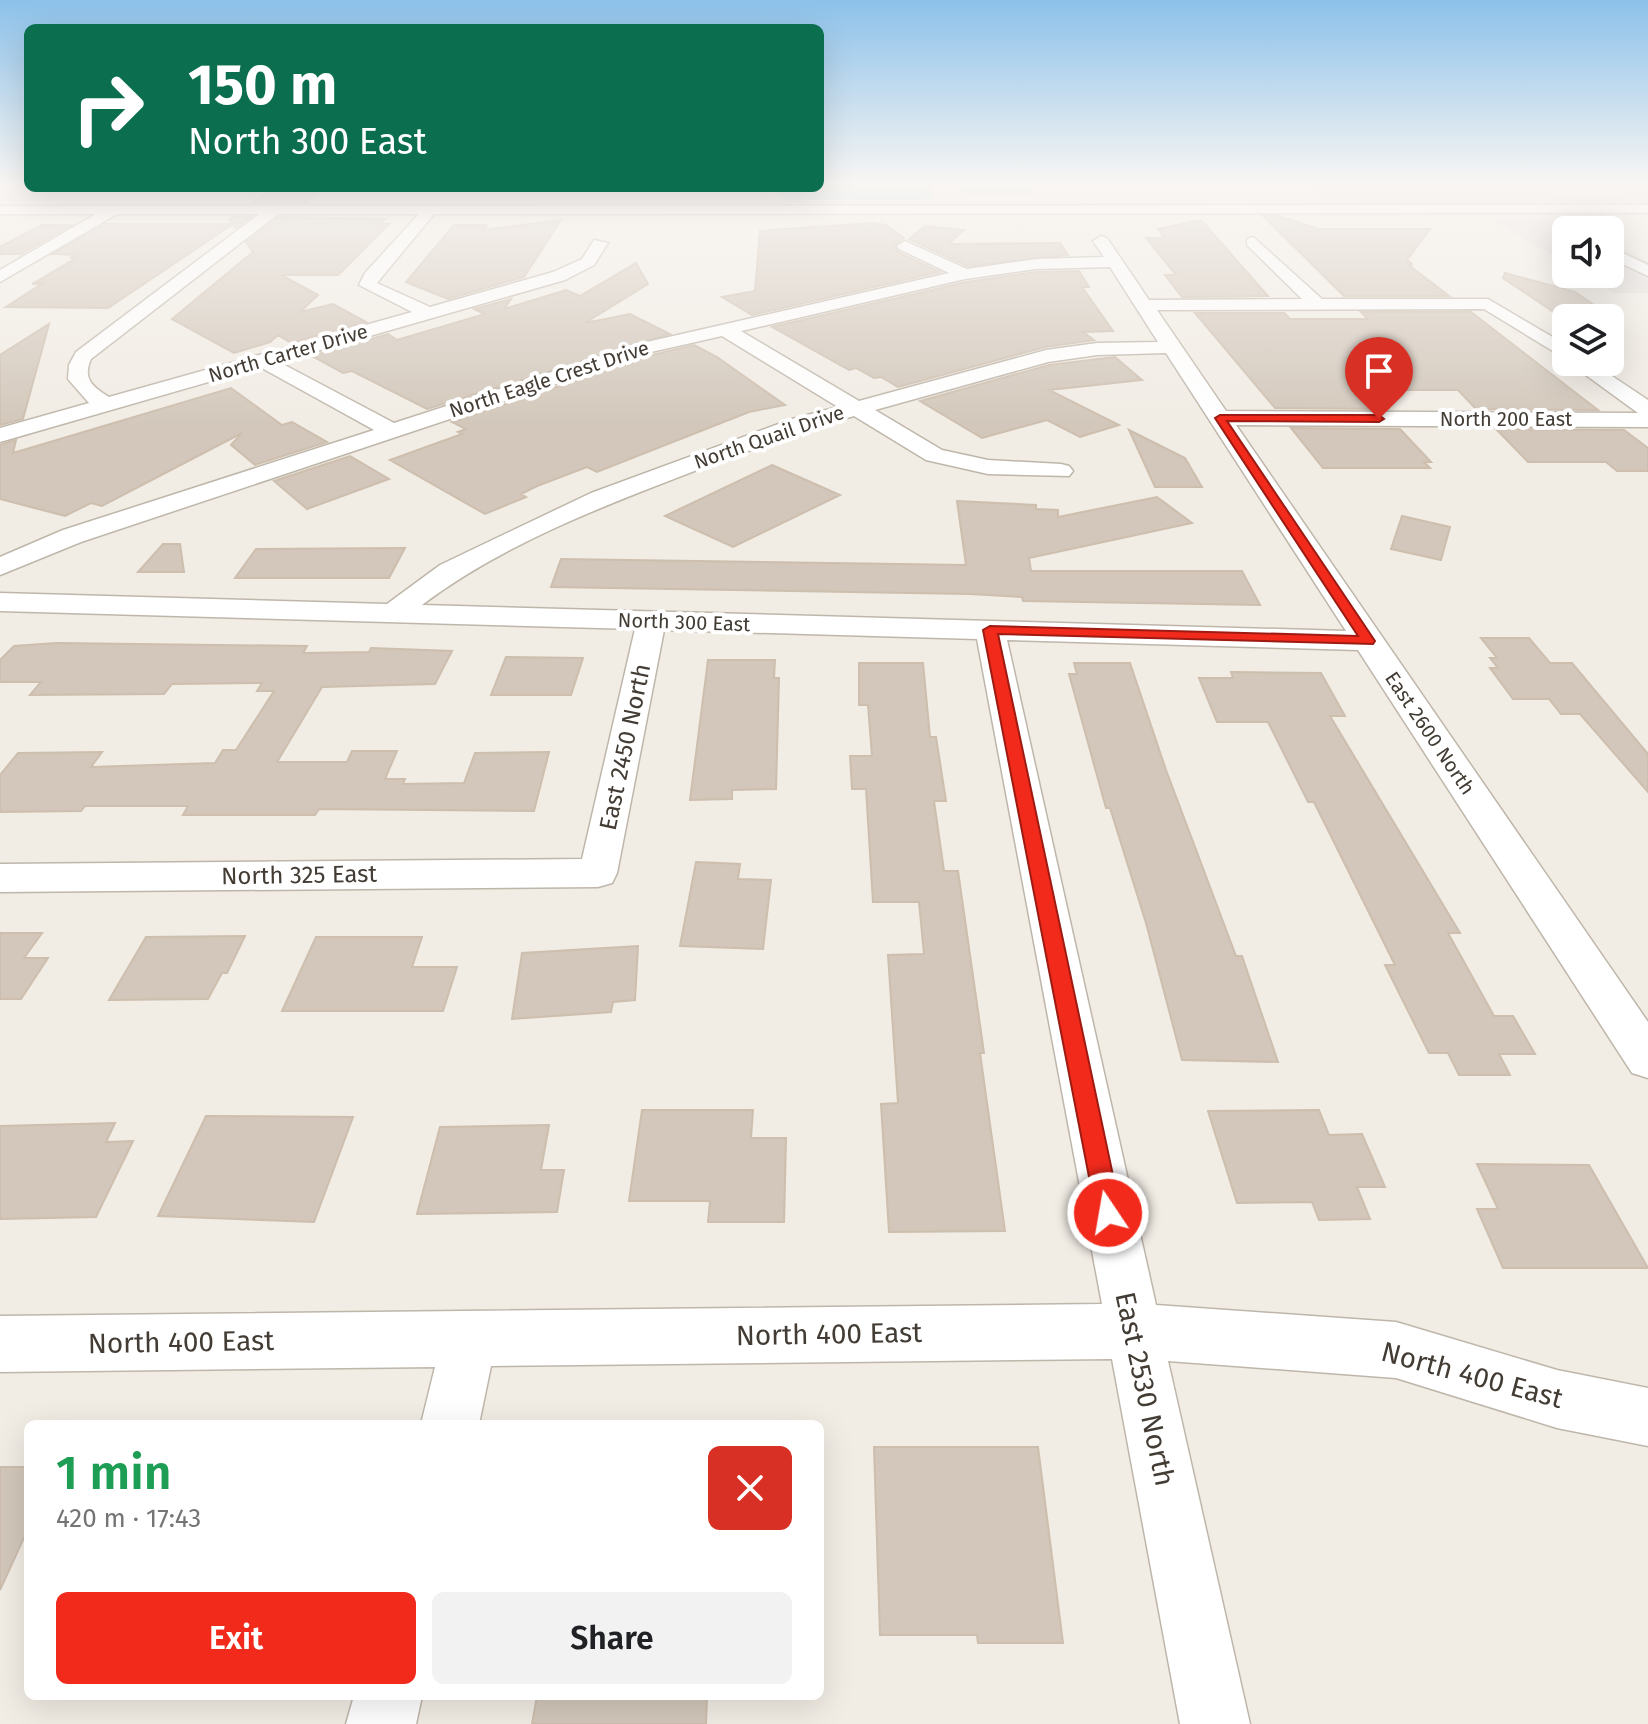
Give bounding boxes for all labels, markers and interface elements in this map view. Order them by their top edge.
text: 150 m [188,52,337,119]
icon: right [56,56,160,160]
text: North 300 East [188,120,427,164]
map controls [1552,216,1624,376]
button: sound [1552,216,1624,288]
button: layers [1552,304,1624,376]
street label: North Carter Drive [206,319,370,387]
street label: North Eagle Crest Drive [446,335,652,423]
pin [1345,337,1413,419]
icon: arrive [1357,349,1401,393]
street label: North Quail Drive [691,400,847,474]
street label: North 200 East [1440,407,1573,431]
street label: North 300 East [617,608,751,636]
street label: East 2450 North [594,661,656,833]
street label: East 2600 North [1380,667,1480,799]
street label: North 325 East [221,860,378,890]
position arrow [1066,1171,1150,1255]
street label: East 2530 North [1108,1289,1182,1489]
street label: North 400 East [735,1316,923,1352]
street label: North 400 East [87,1324,275,1360]
street label: North 400 East [1378,1335,1567,1415]
text: 1 min [56,1444,172,1502]
button: close [708,1446,792,1530]
text: 420 m · 17:43 [56,1503,201,1534]
button: Exit [56,1592,416,1684]
button: Share [432,1592,792,1684]

